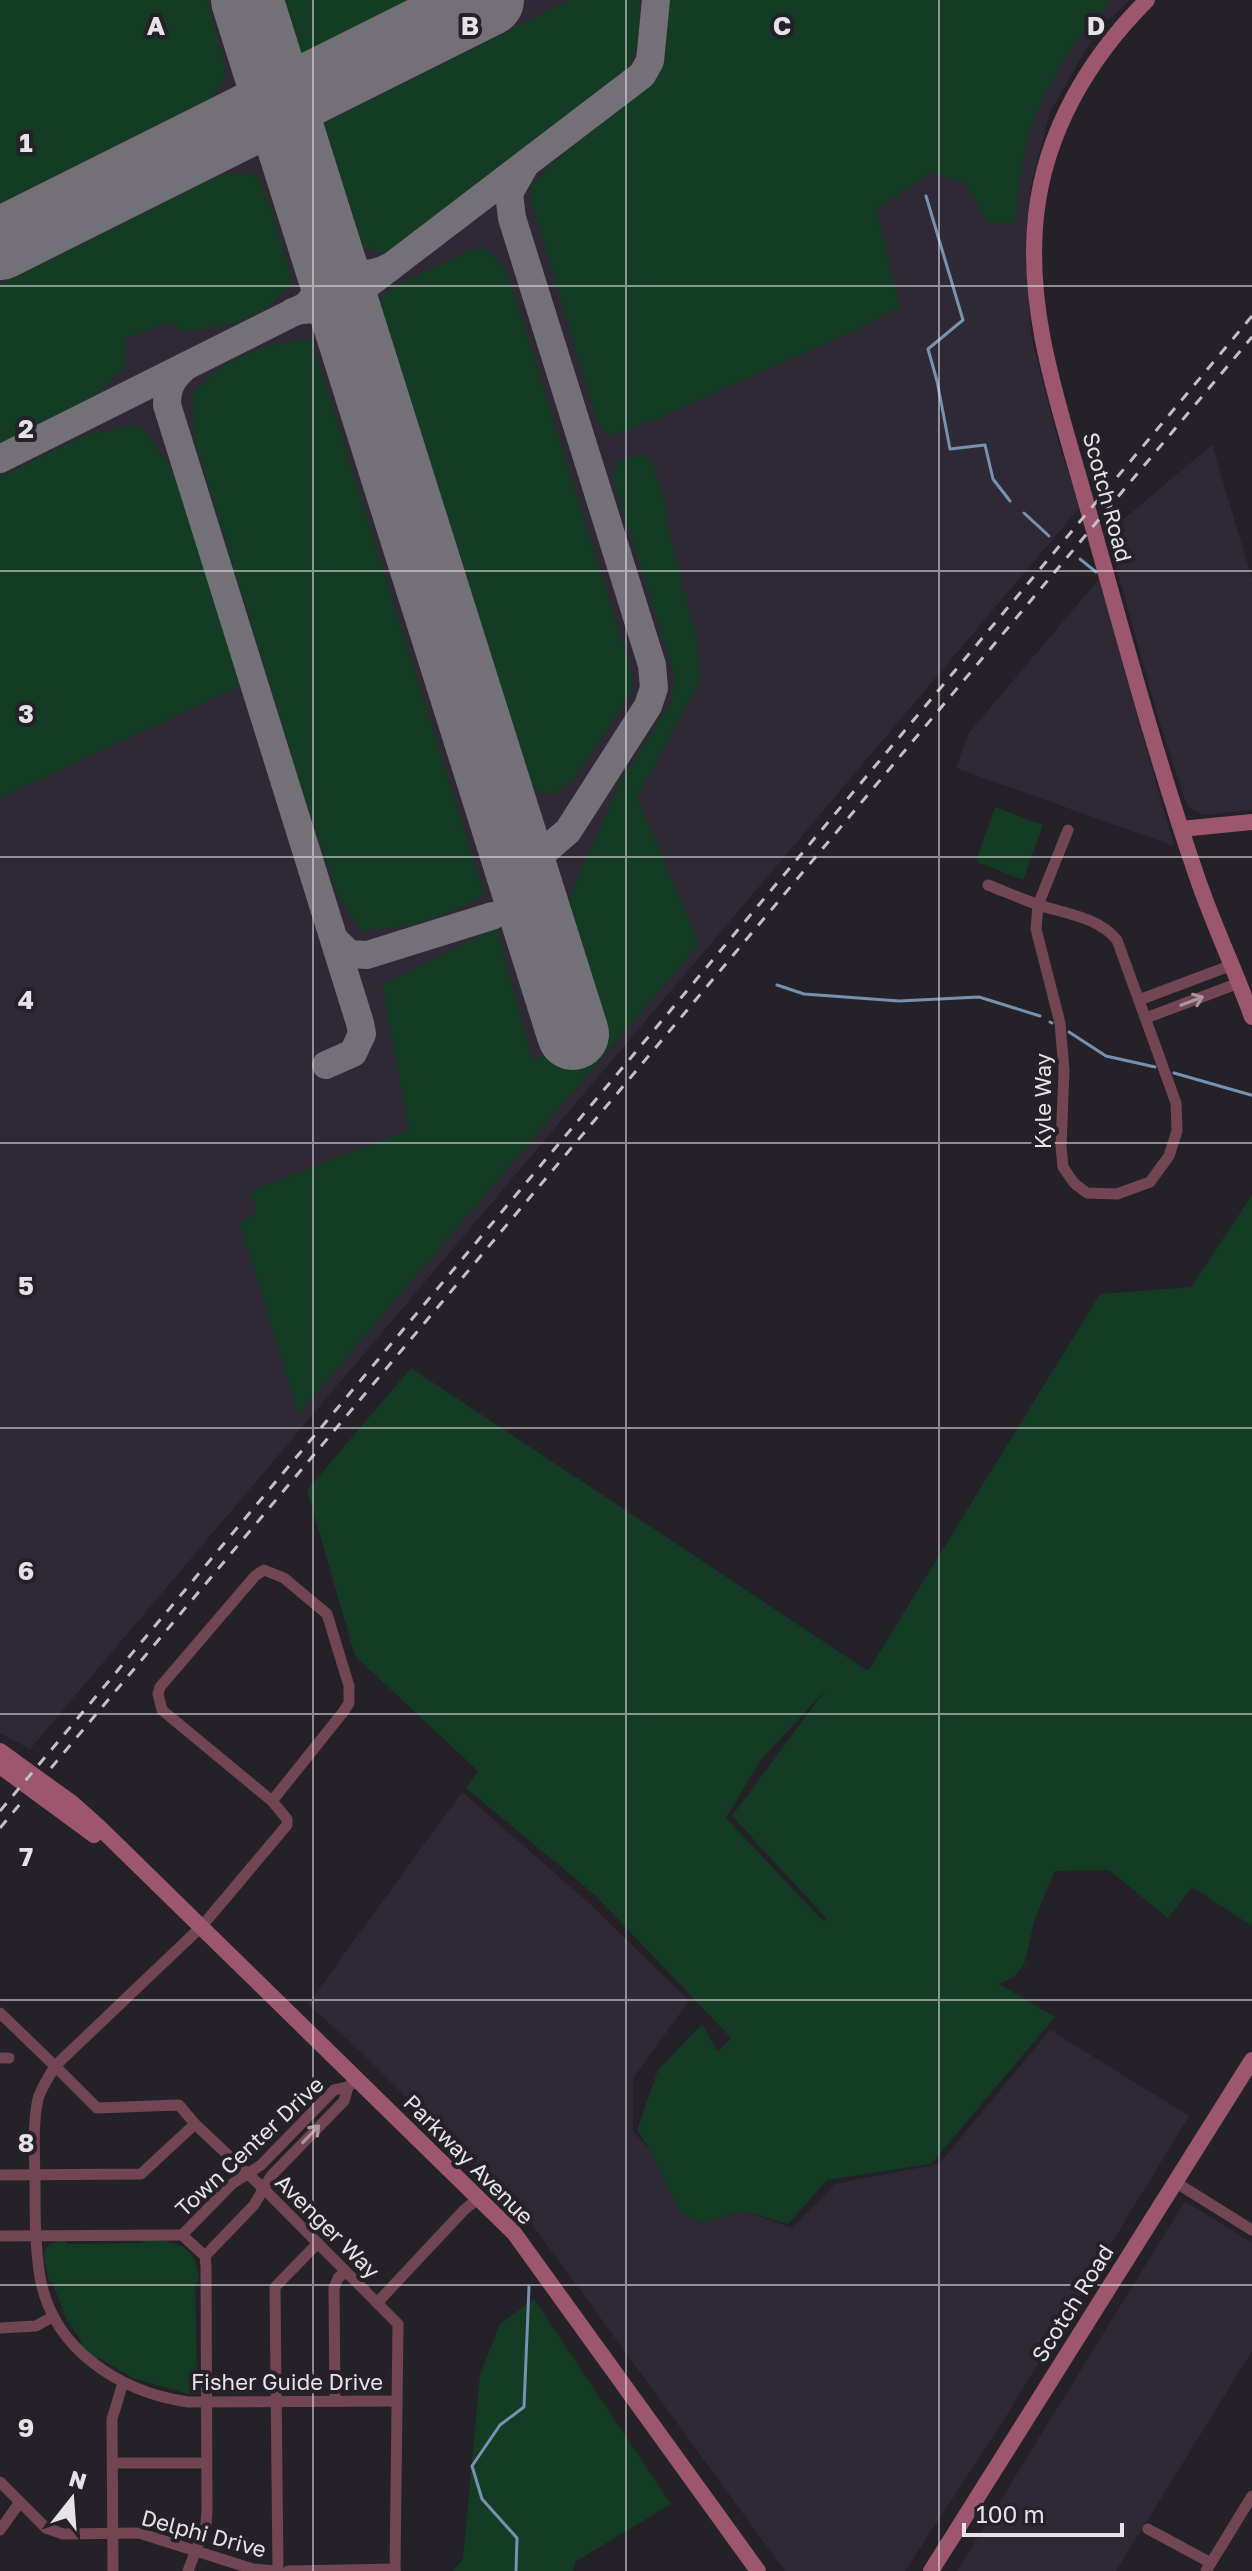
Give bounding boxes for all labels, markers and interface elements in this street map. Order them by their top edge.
text: A [147,10,166,41]
text: B [461,10,479,41]
text: C [773,10,791,41]
text: D [1087,10,1105,41]
text: 1 [19,127,33,158]
text: 2 [18,413,34,444]
street label: Scotch Road [1078,429,1138,565]
text: 3 [18,698,34,729]
text: 4 [18,984,34,1015]
one-way arrow [1179,993,1204,1007]
street label: Kyle Way [1029,1053,1056,1149]
text: 5 [18,1270,34,1301]
text: 6 [18,1555,34,1586]
text: 7 [19,1841,33,1872]
street label: Town Center Drive [169,2070,329,2222]
street label: Parkway Avenue [398,2088,540,2230]
one-way arrow [302,2124,321,2144]
text: 8 [18,2127,34,2158]
street label: Avenger Way [270,2168,386,2284]
street label: Scotch Road [1025,2239,1119,2367]
street label: Fisher Guide Drive [191,2368,383,2395]
text: 9 [18,2412,34,2443]
north arrow [32,2459,112,2539]
text: N [66,2464,90,2495]
scale bar [964,2487,1122,2537]
text: 100 m [976,2499,1045,2528]
street label: Delphi Drive [139,2503,269,2563]

